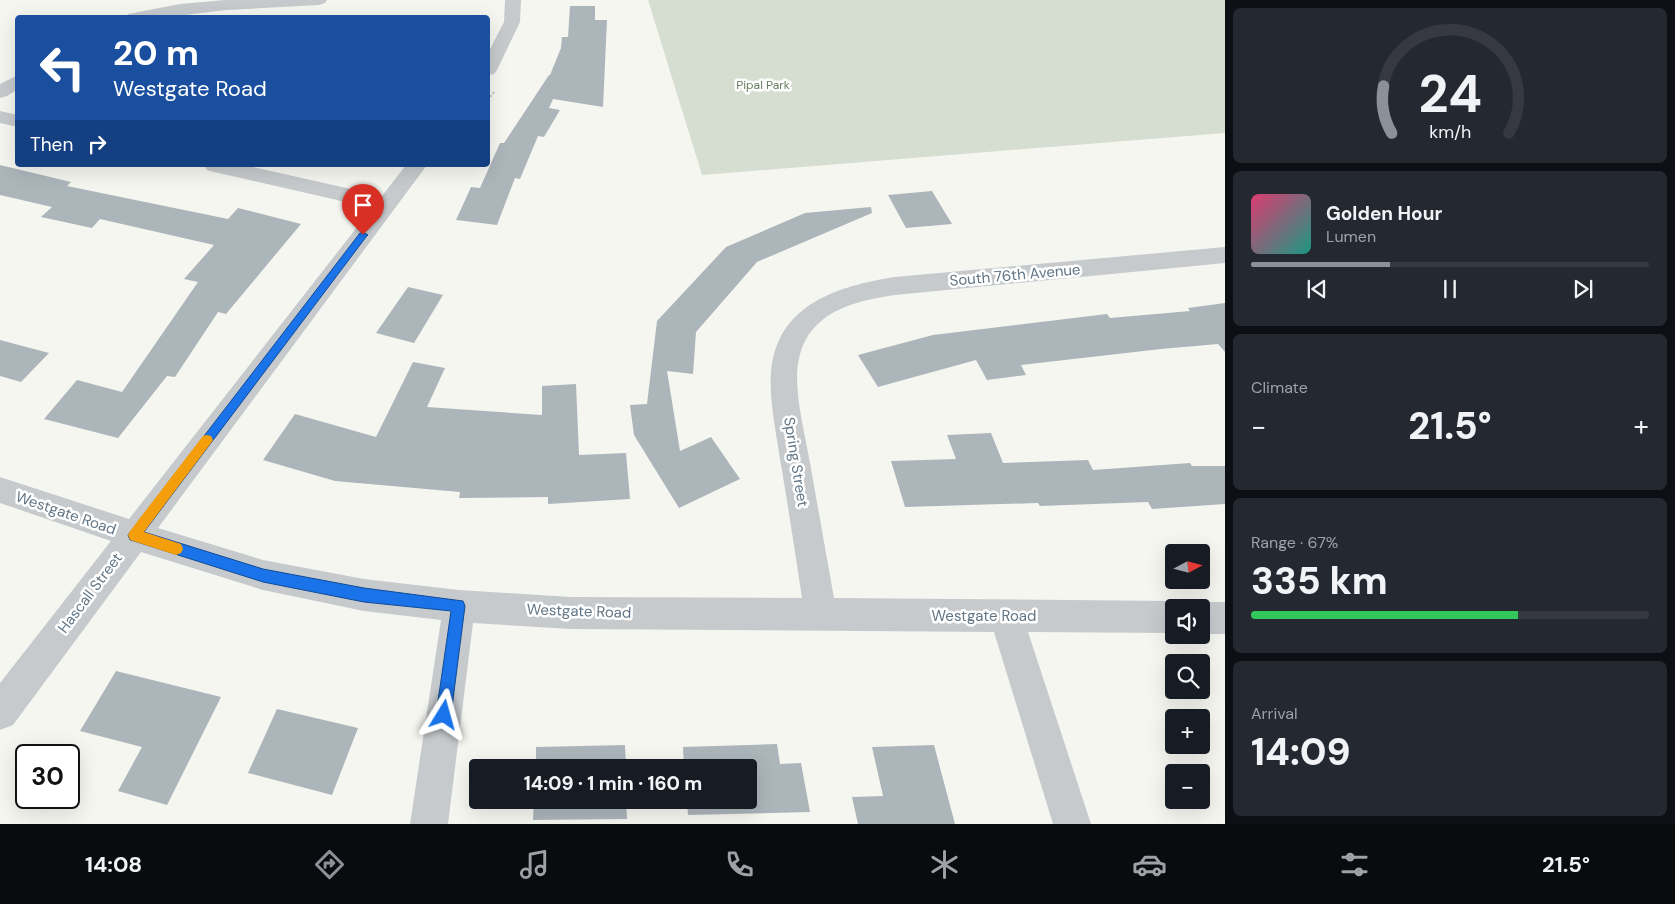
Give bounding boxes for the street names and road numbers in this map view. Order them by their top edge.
street label: South 76th Avenue [949,259,1081,291]
street label: Spring Street [779,416,813,508]
street label: Westgate Road [13,486,119,540]
street label: Hascall Street [53,549,127,637]
street label: Westgate Road [526,599,632,623]
street label: Westgate Road [932,606,1036,626]

